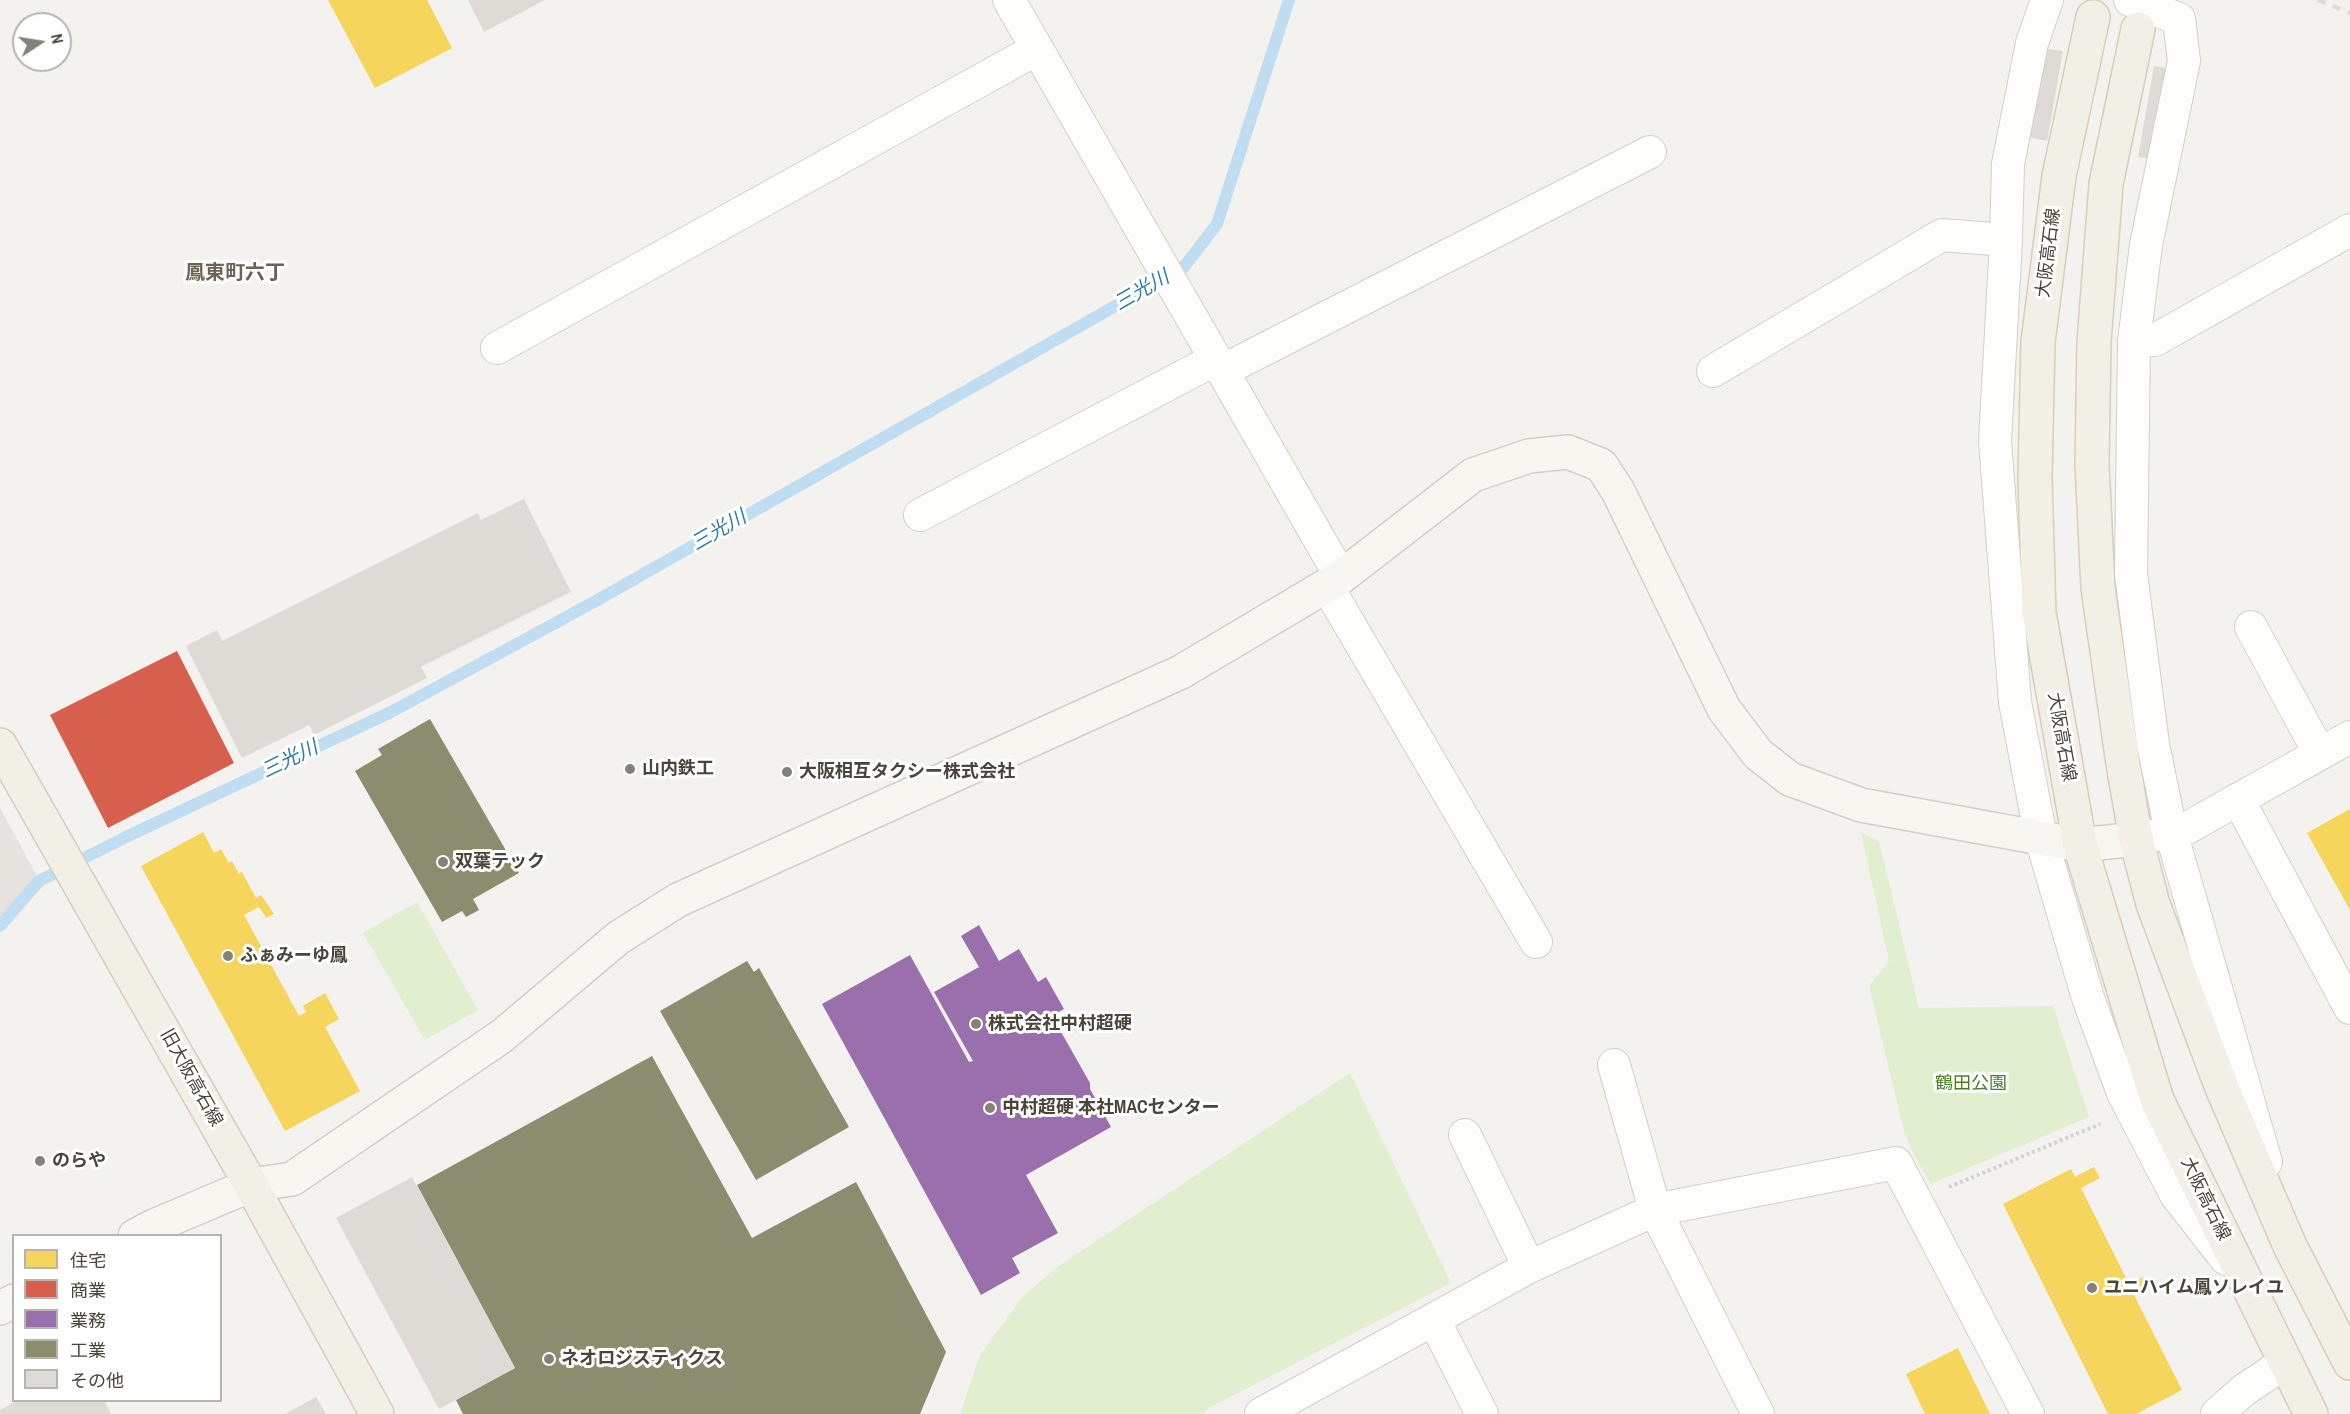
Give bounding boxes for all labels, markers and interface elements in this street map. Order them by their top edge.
north arrow [12,12,72,72]
text: N [46,32,69,46]
street label: 大阪高石線 [2033,207,2065,299]
district label: 鳳東町六丁 [185,262,285,286]
water label: 三光川 [1110,266,1174,316]
water label: 三光川 [687,506,751,556]
street label: 大阪高石線 [2043,691,2079,783]
water label: 三光川 [258,736,322,784]
place label: 山内鉄工 [642,758,714,780]
place label: 大阪相互タクシー株式会社 [799,761,1015,783]
marker: 山内鉄工 [623,762,637,776]
marker: 大阪相互タクシー株式会社 [780,765,794,779]
place label: 双葉テック [455,851,545,873]
marker: 双葉テック [436,855,450,869]
place label: ふぁみーゆ鳳 [240,945,348,967]
marker: ふぁみーゆ鳳 [221,949,235,963]
place label: 株式会社中村超硬 [988,1013,1132,1035]
marker: 株式会社中村超硬 [969,1017,983,1031]
street label: 旧大阪高石線 [155,1026,227,1130]
park label: 鶴田公園 [1935,1073,2007,1095]
place label: 中村超硬 本社MACセンター [1002,1097,1220,1119]
marker: 中村超硬 本社MACセンター [983,1101,997,1115]
place label: のらや [52,1150,106,1172]
marker: のらや [33,1154,47,1168]
street label: 大阪高石線 [2176,1154,2234,1244]
legend [12,1234,222,1402]
text: 住宅 [70,1248,106,1273]
place label: ユニハイム鳳ソレイユ [2104,1277,2284,1299]
text: 商業 [70,1278,106,1303]
marker: ユニハイム鳳ソレイユ [2085,1281,2099,1295]
text: 業務 [70,1308,106,1333]
text: 工業 [70,1338,106,1363]
place label: ネオロジスティクス [561,1348,723,1370]
marker: ネオロジスティクス [542,1352,556,1366]
text: その他 [70,1368,124,1393]

